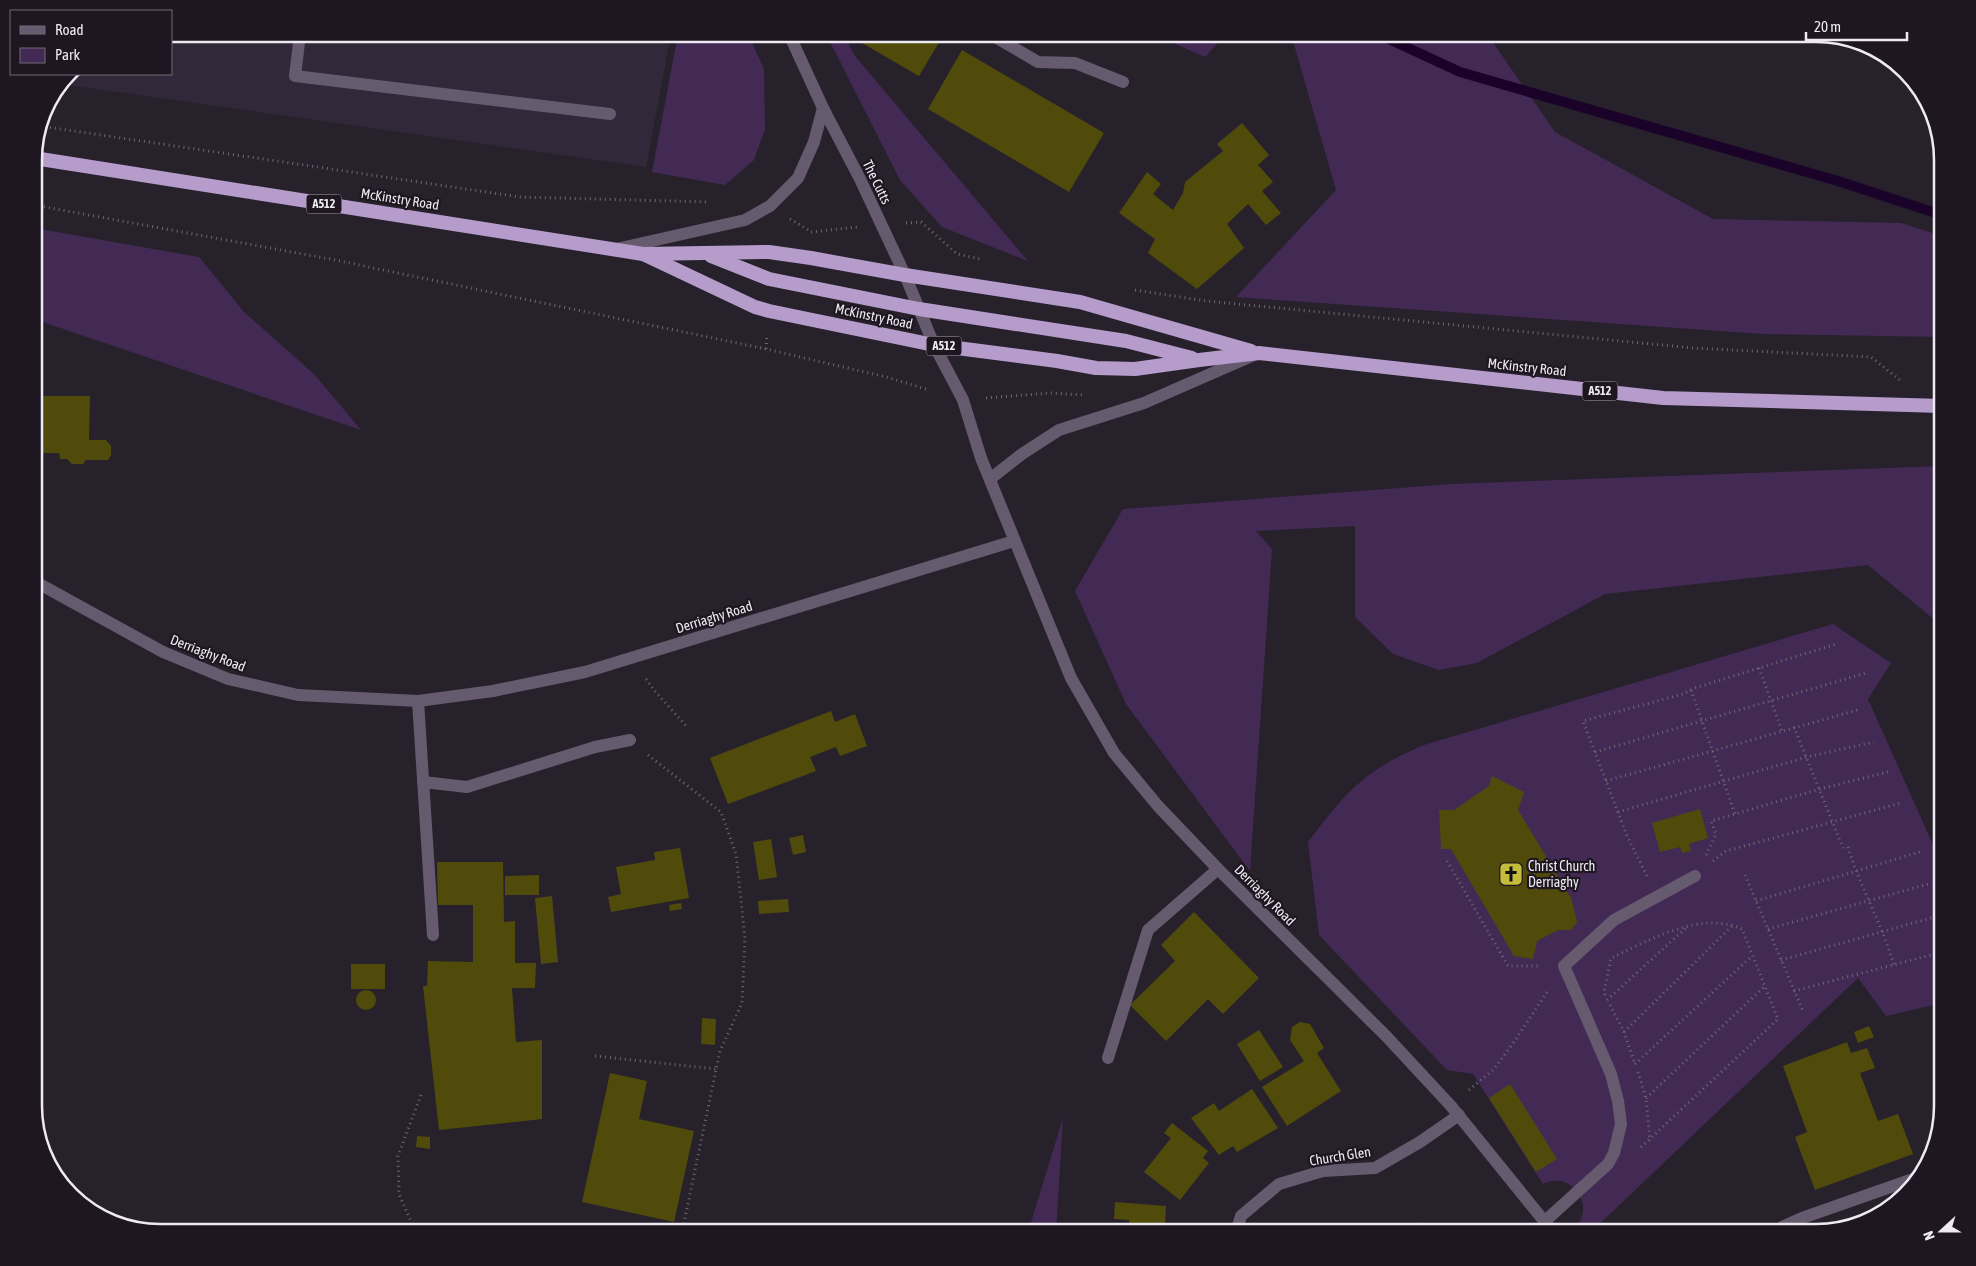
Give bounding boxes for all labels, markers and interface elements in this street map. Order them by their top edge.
legend [10,10,172,75]
scale bar [1806,10,1907,42]
text: 20 m [1814,18,1841,35]
text: Road [55,21,84,38]
text: Park [55,46,80,63]
street label: The Cutts [860,157,895,207]
street label: McKinstry Road [360,185,440,213]
road number: A512 [306,194,342,213]
street label: McKinstry Road [834,300,914,332]
road number: A512 [926,336,962,356]
street label: McKinstry Road [1487,355,1567,379]
road number: A512 [1582,382,1618,401]
street label: Derriaghy Road [674,598,754,636]
street label: Derriaghy Road [168,631,248,675]
place label: Christ Church Derriaghy [1528,858,1595,890]
street label: Derriaghy Road [1231,861,1299,929]
church icon: Christ Church Derriaghy [1498,861,1524,887]
street label: Church Glen [1308,1143,1372,1169]
north arrow [1916,1206,1966,1256]
text: N [1920,1229,1938,1242]

